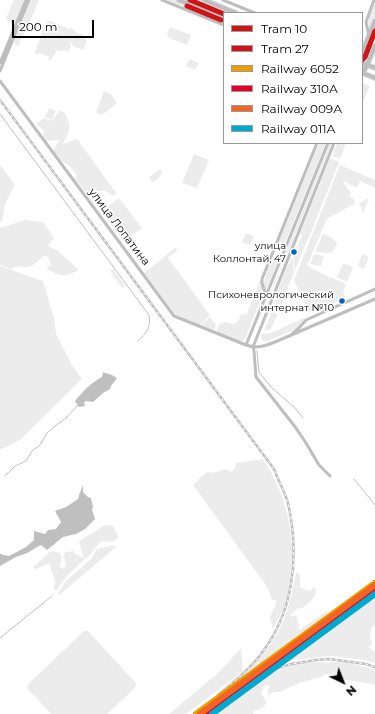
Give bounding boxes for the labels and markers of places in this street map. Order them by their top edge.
place label: улица Коллонтай, 47 [213,240,286,264]
marker: улица Коллонтай, 47 [289,247,299,257]
place label: Психоневрологический интернат №10 [208,289,334,312]
marker: Психоневрологический интернат №10 [337,296,347,306]

